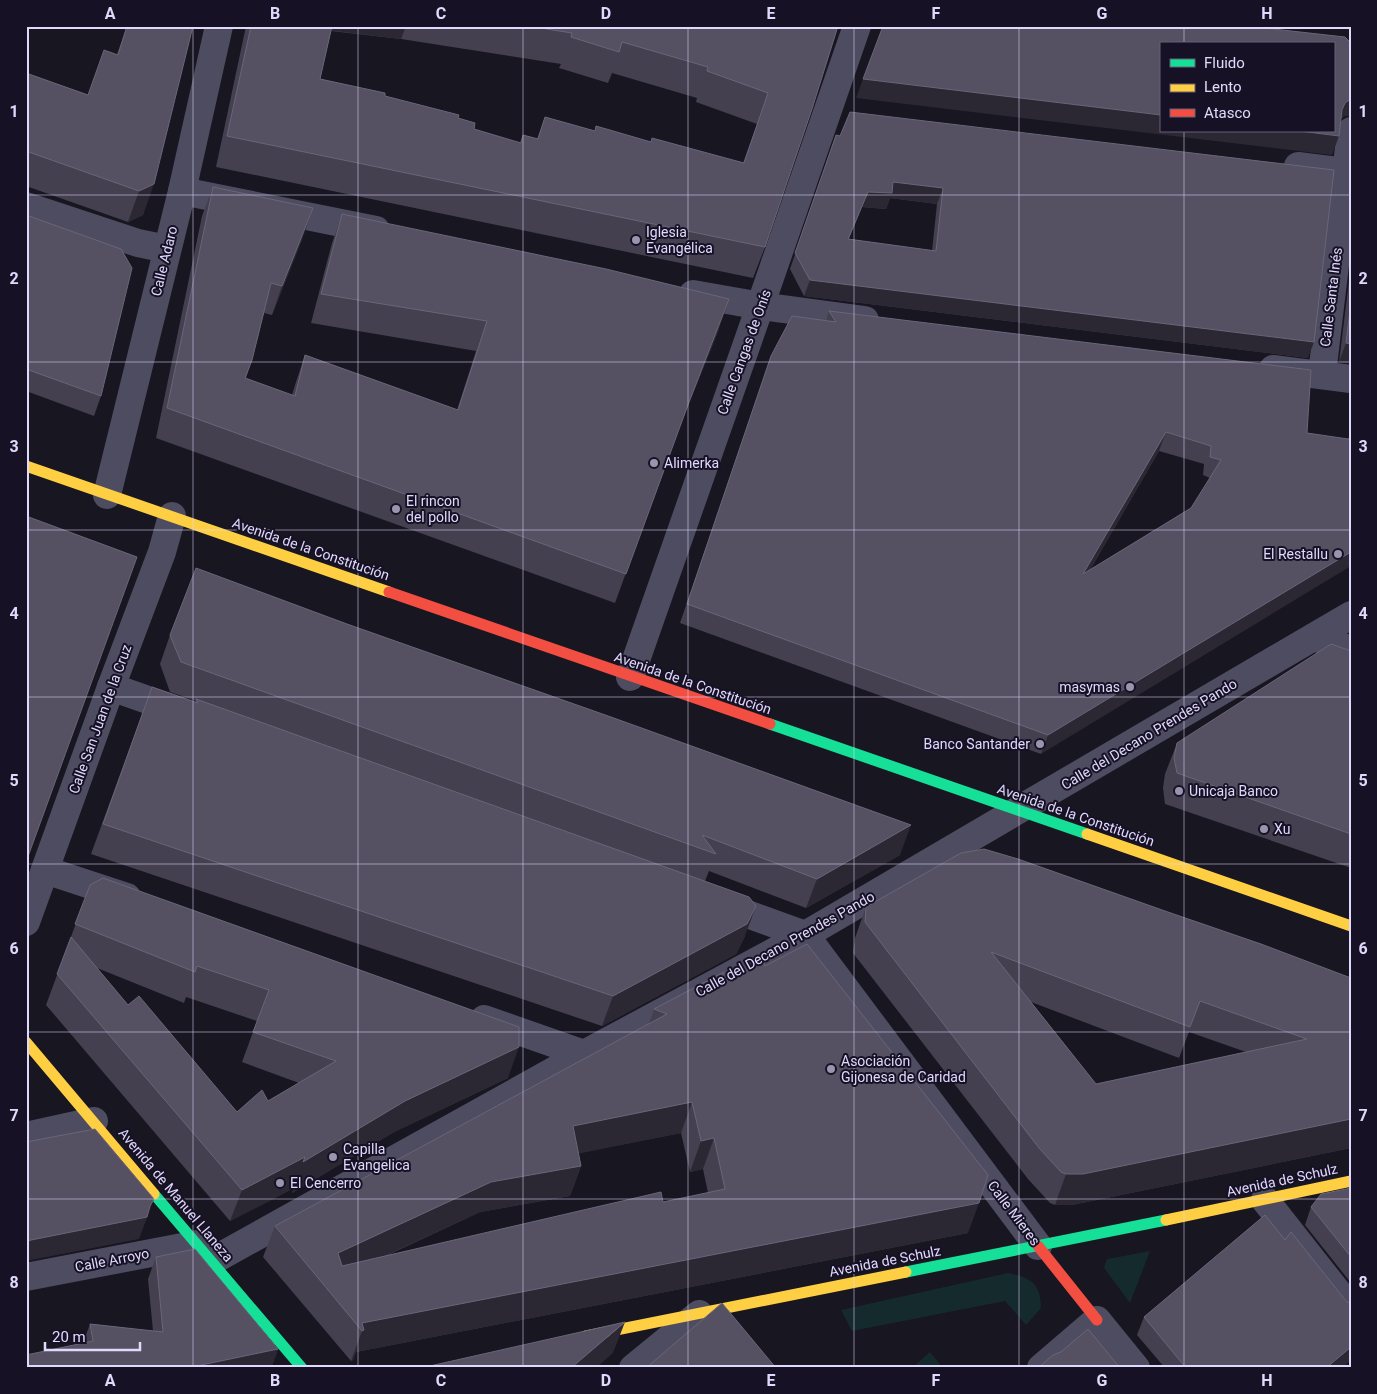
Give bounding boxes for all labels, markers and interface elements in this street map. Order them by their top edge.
text: A [105,4,116,23]
text: B [270,4,280,23]
text: C [436,4,446,23]
text: D [601,4,611,23]
text: E [767,4,776,23]
text: F [932,4,941,23]
text: G [1097,4,1108,23]
text: H [1261,4,1273,23]
legend [1160,42,1334,132]
text: Fluido [1204,54,1245,72]
text: Lento [1204,78,1242,96]
text: 1 [9,102,19,121]
text: 1 [1358,102,1368,121]
text: Atasco [1204,104,1251,122]
street label: Calle Adaro [148,224,180,298]
place label: Iglesia Evangélica [646,224,713,256]
marker: Iglesia Evangélica [630,234,642,246]
street label: Calle Santa Inés [1317,246,1345,348]
text: 2 [9,269,19,288]
text: 2 [1358,269,1368,288]
street label: Calle Cangas de Onís [714,287,774,417]
text: 3 [9,437,19,456]
text: 3 [1358,437,1368,456]
place label: Alimerka [664,455,719,471]
marker: Alimerka [648,457,660,469]
place label: El rincon del pollo [406,493,460,525]
marker: El rincon del pollo [390,503,402,515]
street label: Avenida de la Constitución [230,515,392,583]
place label: El Restallu [1263,546,1328,562]
marker: El Restallu [1332,548,1344,560]
text: 4 [9,604,19,623]
text: 4 [1358,604,1368,623]
street label: Calle San Juan de la Cruz [66,642,134,796]
street label: Avenida de la Constitución [612,649,774,717]
street label: Calle del Decano Prendes Pando [1058,675,1240,793]
place label: masymas [1059,679,1120,695]
marker: masymas [1124,681,1136,693]
place label: Banco Santander [923,736,1030,752]
marker: Banco Santander [1034,738,1046,750]
text: 5 [9,771,19,790]
text: 5 [1358,771,1368,790]
street label: Avenida de la Constitución [995,781,1157,849]
place label: Unicaja Banco [1189,783,1278,799]
marker: Unicaja Banco [1173,785,1185,797]
place label: Xu [1274,821,1290,837]
marker: Xu [1258,823,1270,835]
street label: Calle del Decano Prendes Pando [693,888,877,1000]
text: 6 [9,939,19,958]
text: 6 [1358,939,1368,958]
place label: Asociación Gijonesa de Caridad [841,1053,966,1085]
marker: Asociación Gijonesa de Caridad [825,1063,837,1075]
text: 7 [9,1106,19,1125]
text: 7 [1358,1106,1368,1125]
street label: Avenida de Manuel Llaneza [115,1125,237,1265]
place label: Capilla Evangelica [343,1141,410,1173]
marker: Capilla Evangelica [327,1151,339,1163]
street label: Avenida de Schulz [1225,1160,1339,1200]
place label: El Cencerro [290,1175,361,1191]
marker: El Cencerro [274,1177,286,1189]
street label: Calle Mieres [985,1178,1043,1248]
street label: Avenida de Schulz [828,1242,942,1280]
street label: Calle Arroyo [74,1245,150,1275]
text: 8 [9,1273,19,1292]
text: 8 [1358,1273,1368,1292]
scale bar [45,1319,140,1351]
text: 20 m [52,1328,86,1346]
text: A [105,1371,116,1390]
text: B [270,1371,280,1390]
text: C [436,1371,446,1390]
text: D [601,1371,611,1390]
text: E [767,1371,776,1390]
text: F [932,1371,941,1390]
text: G [1097,1371,1108,1390]
text: H [1261,1371,1273,1390]

